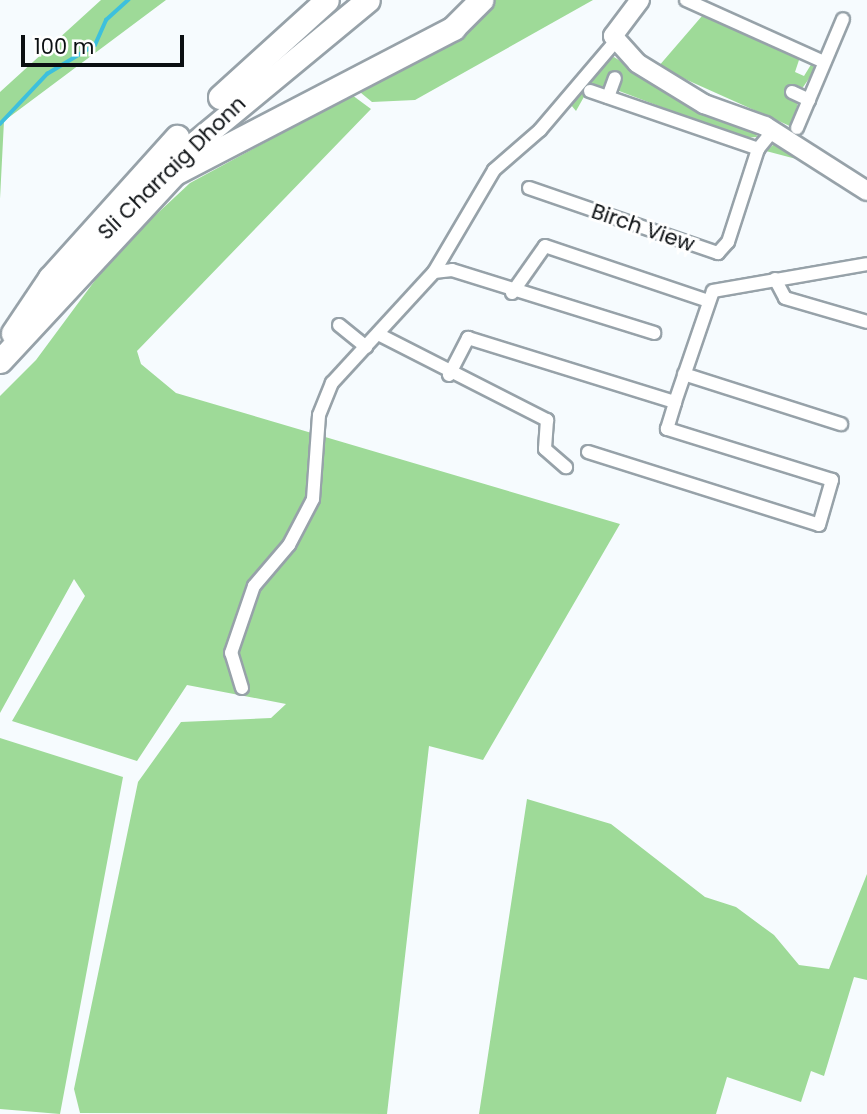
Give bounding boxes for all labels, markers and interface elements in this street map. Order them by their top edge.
scale bar [24,21,187,65]
text: 100 m [34,32,94,61]
street label: Sli Charraig Dhonn [93,91,251,245]
street label: Birch View [588,199,698,257]

